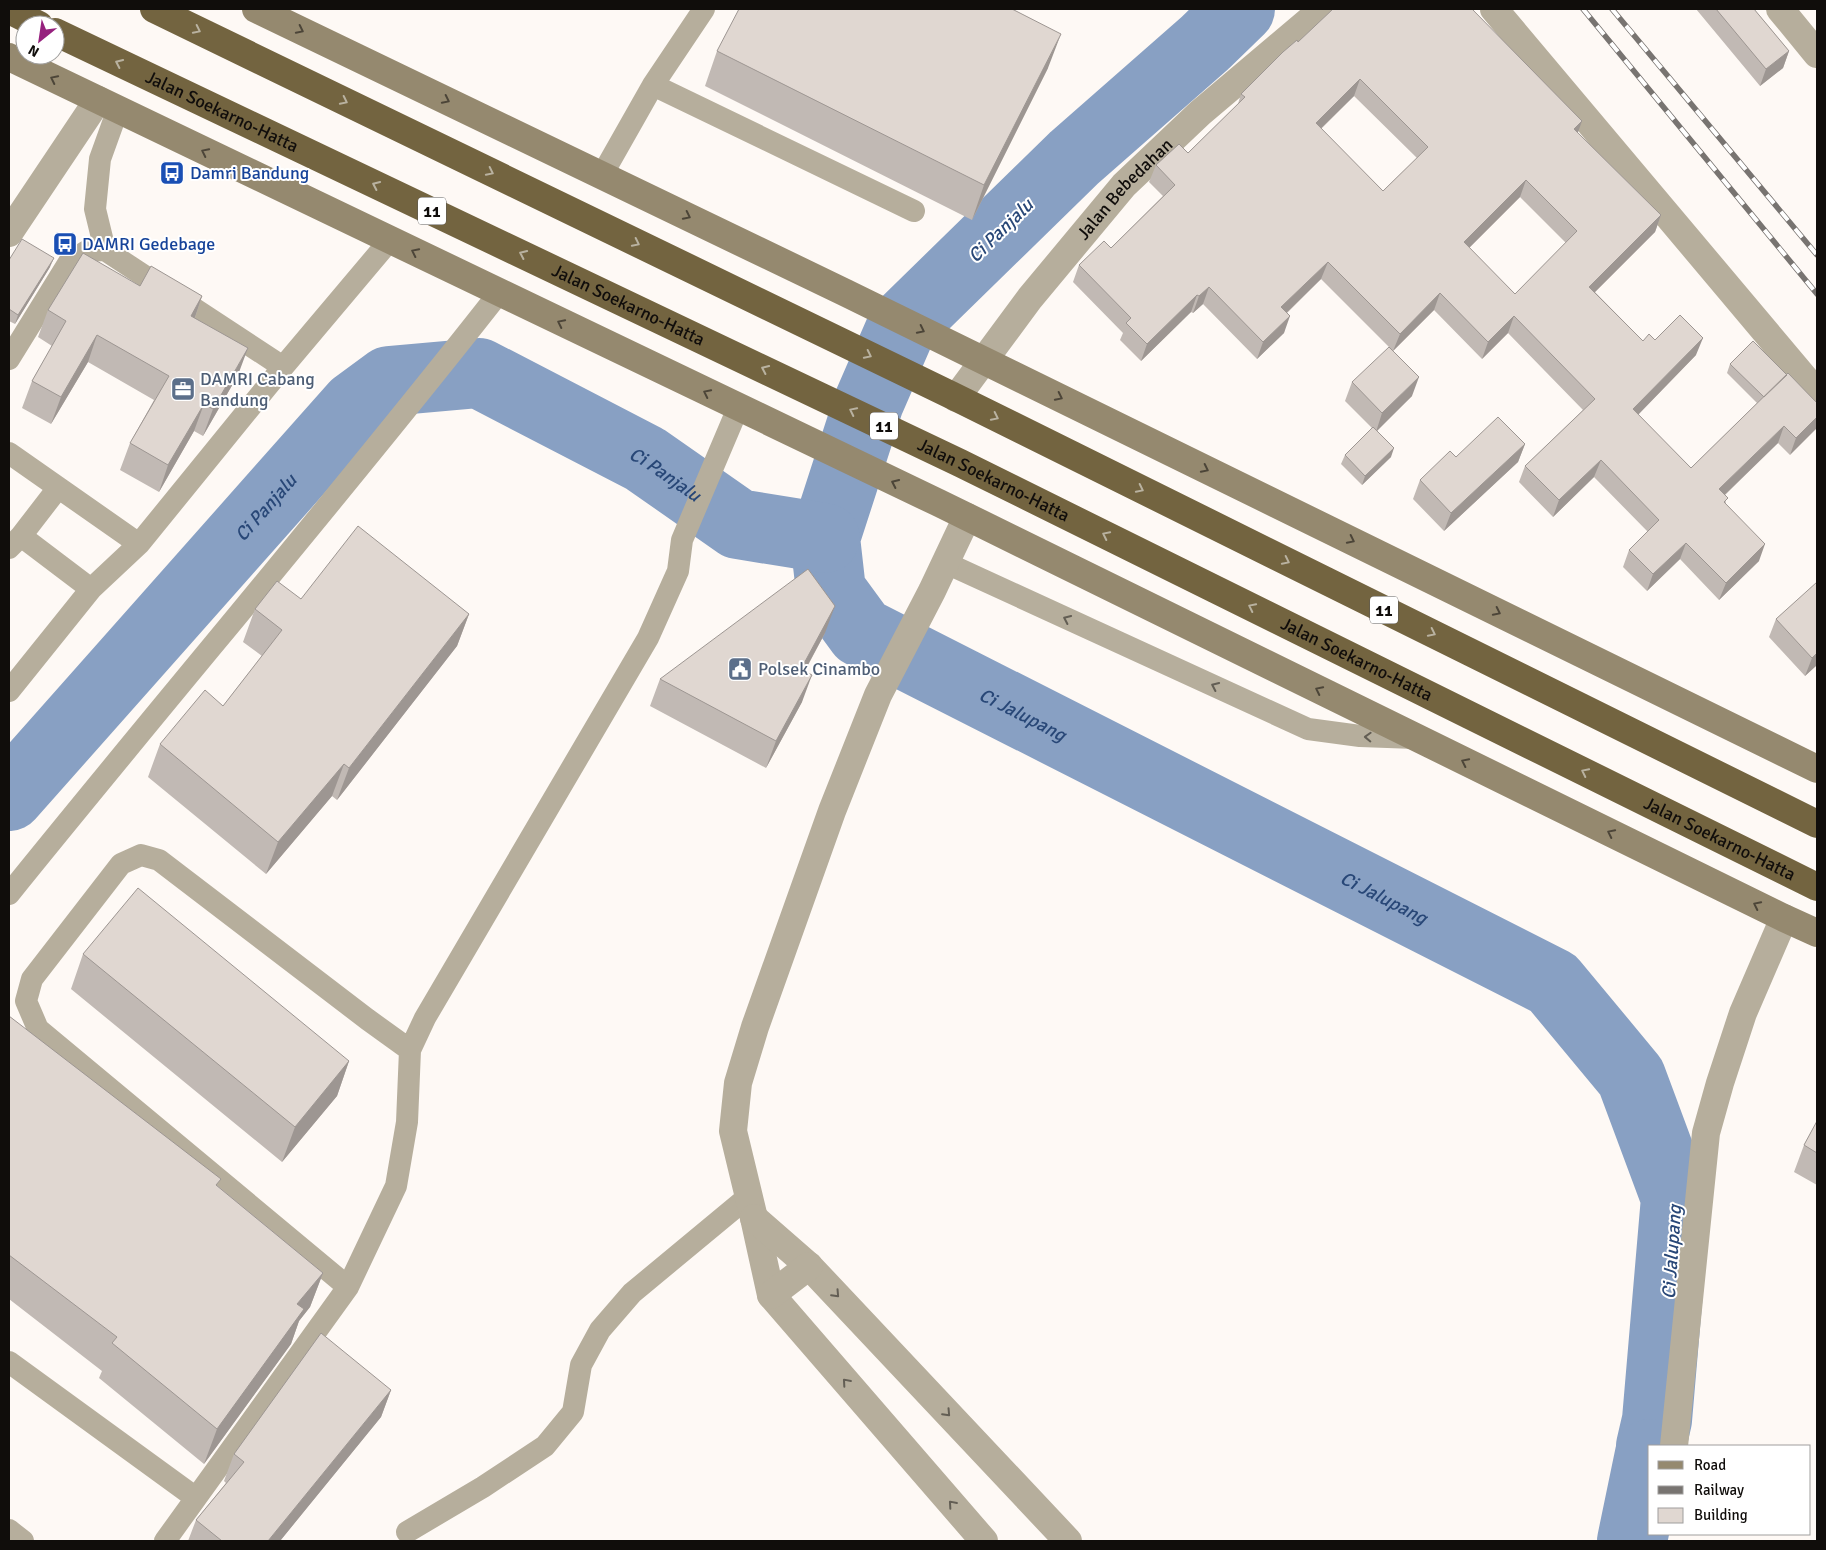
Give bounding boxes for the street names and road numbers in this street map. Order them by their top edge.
street label: Jalan Soekarno-Hatta [142,66,302,157]
street label: Jalan Bebedahan [1072,134,1177,244]
road number: 11 [418,198,446,225]
street label: Jalan Soekarno-Hatta [548,259,708,351]
road number: 11 [870,412,898,440]
street label: Jalan Soekarno-Hatta [914,433,1073,526]
road number: 11 [1370,596,1398,624]
street label: Jalan Soekarno-Hatta [1277,612,1436,706]
street label: Jalan Soekarno-Hatta [1640,792,1799,886]

